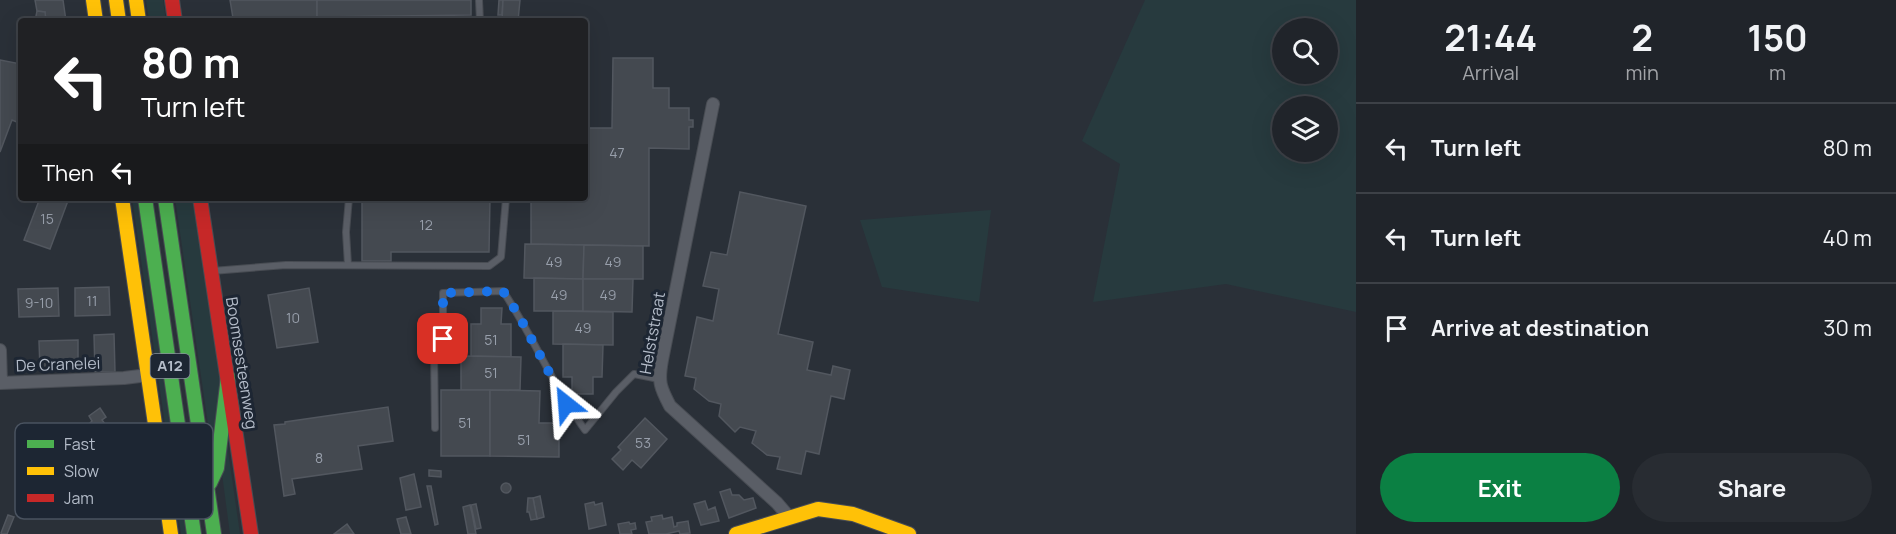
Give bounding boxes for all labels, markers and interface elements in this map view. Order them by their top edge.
text: 21:44 [1444,13,1537,62]
text: 2 [1631,13,1653,62]
text: 150 [1747,13,1808,62]
map controls [1272,18,1338,162]
button: search [1272,18,1338,84]
text: 80 m [141,33,241,91]
icon: left [42,42,120,120]
text: Arrival [1462,59,1519,86]
text: min [1625,59,1659,86]
text: m [1769,59,1786,86]
text: Turn left [141,88,245,125]
button: layers [1272,96,1338,162]
icon: left [1380,132,1413,165]
text: Turn left [1431,133,1521,163]
text: 80 m [1823,133,1872,163]
house number: 47 [609,143,625,162]
icon: left [106,156,139,189]
text: Then [42,158,94,188]
house number: 15 [40,209,54,228]
house number: 12 [419,215,433,234]
icon: left [1380,222,1413,255]
text: Turn left [1431,223,1521,253]
text: 40 m [1823,223,1872,253]
house number: 49 [546,252,562,271]
house number: 49 [605,252,621,271]
house number: 49 [551,285,567,304]
house number: 49 [600,285,616,304]
street label: Helststraat [634,290,670,376]
house number: 11 [87,291,97,310]
house number: 9-10 [25,293,53,312]
street label: Boomsesteenweg [221,295,263,431]
house number: 10 [286,308,300,327]
icon: arrive [1380,312,1413,345]
pin [417,313,468,364]
text: Arrive at destination [1431,313,1649,343]
text: 30 m [1823,313,1872,343]
house number: 49 [575,318,591,337]
icon: arrive [426,322,459,355]
house number: 51 [484,330,498,349]
street label: De Cranelei [15,352,101,376]
road number: A12 [150,354,190,378]
house number: 51 [484,363,498,382]
position arrow [534,372,598,436]
house number: 51 [458,413,472,432]
legend [15,423,213,519]
house number: 51 [517,430,531,449]
text: Fast [64,433,95,455]
house number: 53 [635,433,651,452]
house number: 8 [315,448,323,467]
button: Exit [1380,453,1620,522]
button: Share [1632,453,1872,522]
text: Slow [64,460,99,482]
text: Jam [64,487,94,509]

